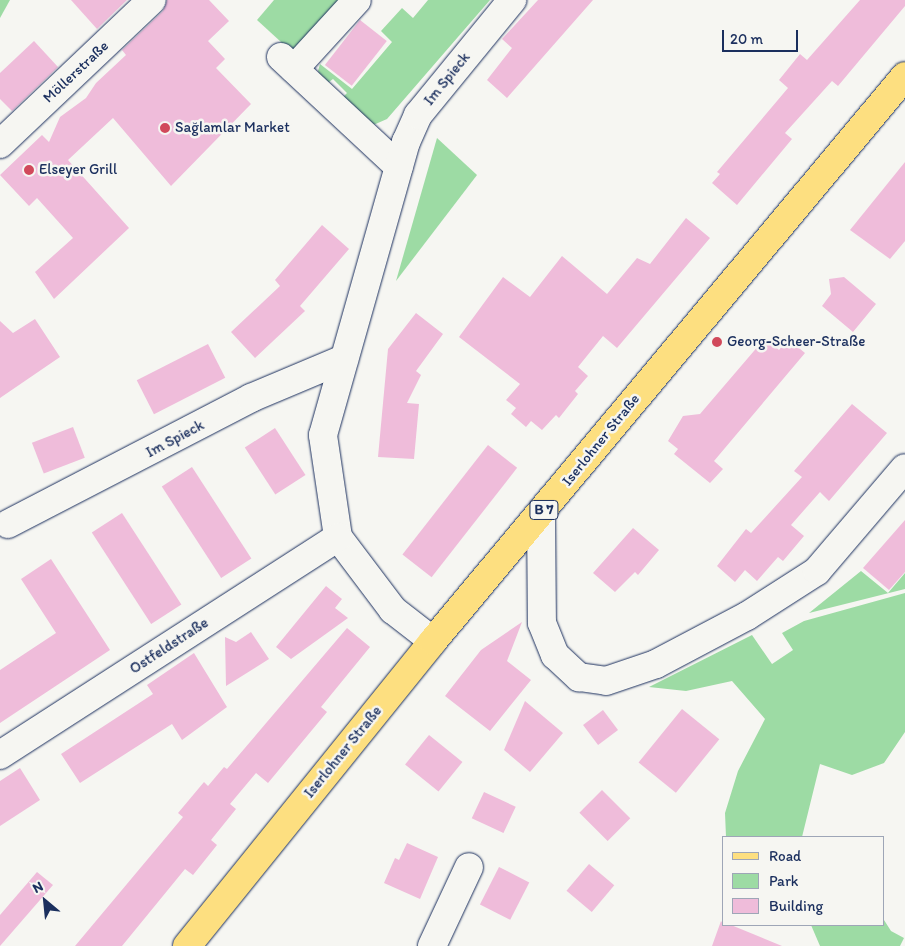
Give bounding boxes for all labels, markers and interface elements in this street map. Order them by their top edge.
scale bar [725,20,801,52]
text: 20 m [730,30,763,48]
street label: Möllerstraße [39,37,113,107]
street label: Im Spieck [420,49,474,109]
place label: Sağlamlar Market [175,119,290,137]
marker: Sağlamlar Market [159,122,171,134]
place label: Elseyer Grill [39,161,118,179]
marker: Elseyer Grill [23,164,35,176]
place label: Georg-Scheer-Straße [727,333,865,351]
marker: Georg-Scheer-Straße [711,336,723,348]
street label: Iserlohner Straße [558,390,644,490]
street label: Im Spieck [143,416,207,462]
road number: B 7 [529,498,559,522]
street label: Ostfeldstraße [126,614,212,678]
street label: Iserlohner Straße [300,702,386,802]
legend [722,836,885,926]
text: Road [769,847,801,865]
text: Park [769,872,799,890]
north arrow [20,876,70,926]
text: N [30,878,46,897]
text: Building [769,897,823,915]

